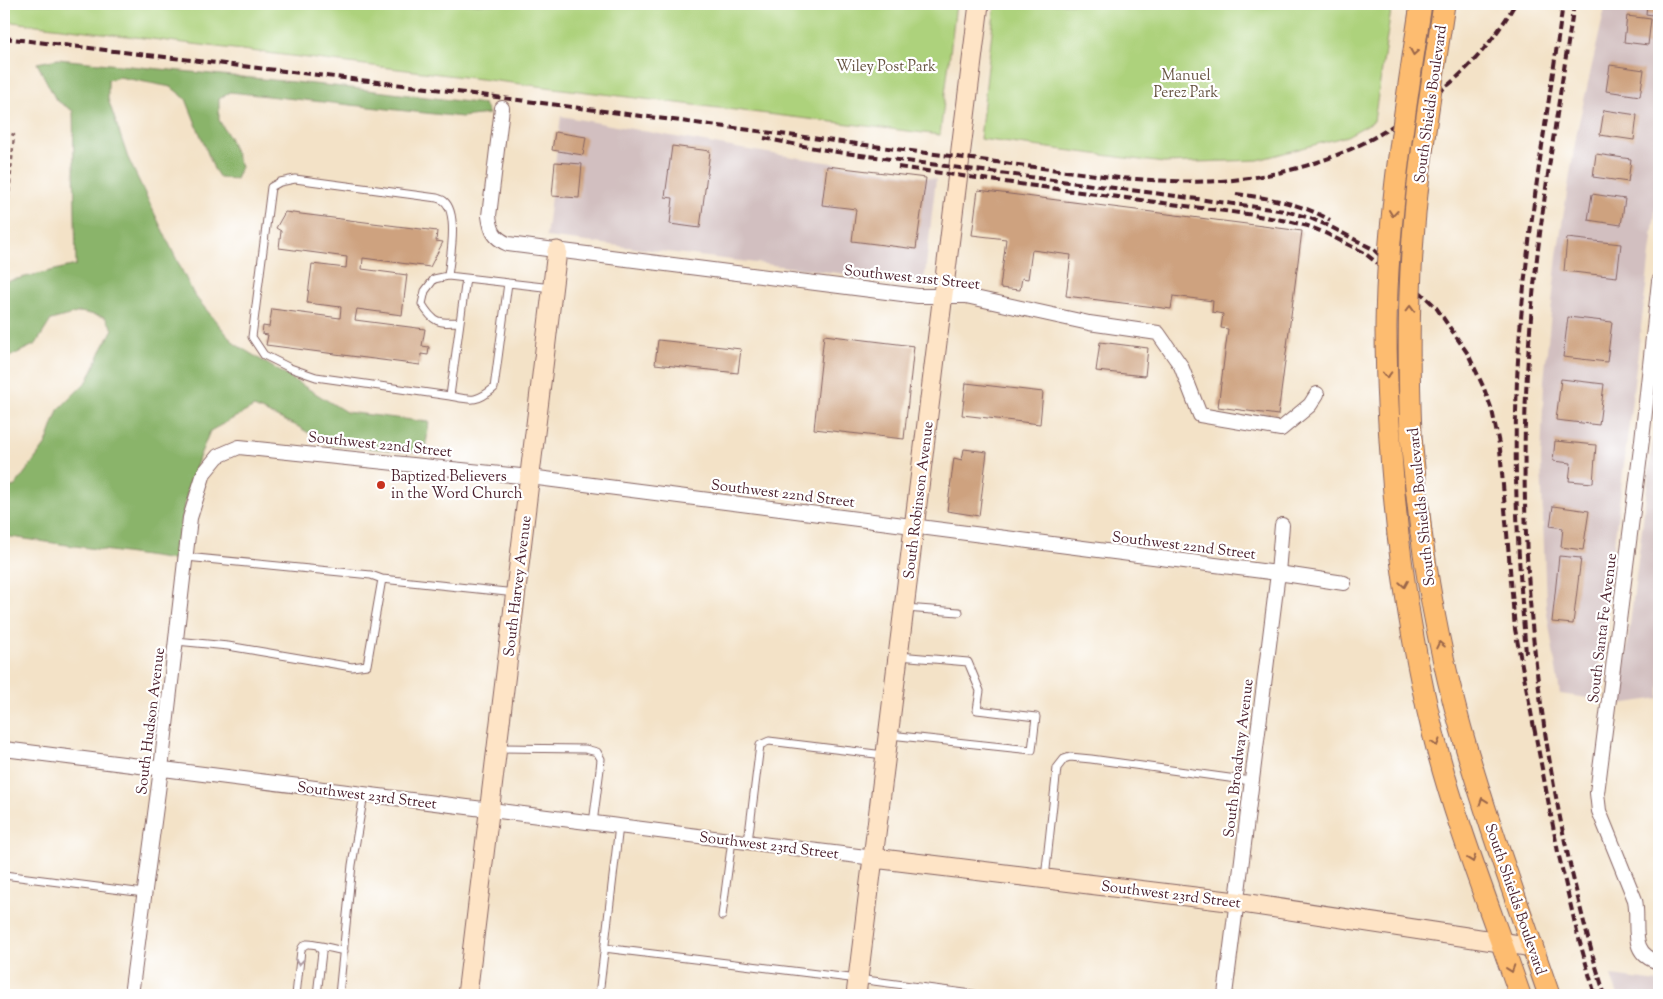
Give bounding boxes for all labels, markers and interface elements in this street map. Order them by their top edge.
street label: South Shields Boulevard [1410,23,1453,184]
one-way arrow [1409,48,1419,56]
park label: Wiley Post Park [836,57,936,78]
park label: Manuel Perez Park [1154,66,1218,104]
one-way arrow [1388,209,1399,217]
street label: Southwest 21st Street [843,261,981,296]
one-way arrow [1405,305,1415,313]
one-way arrow [1382,372,1392,380]
street label: South Robinson Avenue [899,420,940,580]
street label: South Shields Boulevard [1404,426,1441,587]
street label: Southwest 22nd Street [307,427,453,463]
place label: Baptized Believers in the Word Church [391,467,523,505]
street label: Southwest 22nd Street [710,475,856,514]
marker: Baptized Believers in the Word Church [375,479,387,491]
street label: South Harvey Avenue [499,514,538,658]
street label: Southwest 22nd Street [1111,527,1257,566]
street label: South Santa Fe Avenue [1584,552,1623,704]
one-way arrow [1399,579,1409,588]
one-way arrow [1436,640,1446,649]
street label: South Hudson Avenue [132,646,171,796]
street label: South Broadway Avenue [1219,678,1260,839]
one-way arrow [1430,738,1441,747]
street label: Southwest 23rd Street [296,778,438,815]
one-way arrow [1479,798,1489,806]
street label: South Shields Boulevard [1479,821,1551,979]
street label: Southwest 23rd Street [698,828,840,865]
one-way arrow [1467,854,1477,862]
street label: Southwest 23rd Street [1100,877,1242,914]
one-way arrow [294,958,305,966]
one-way arrow [1505,964,1515,972]

